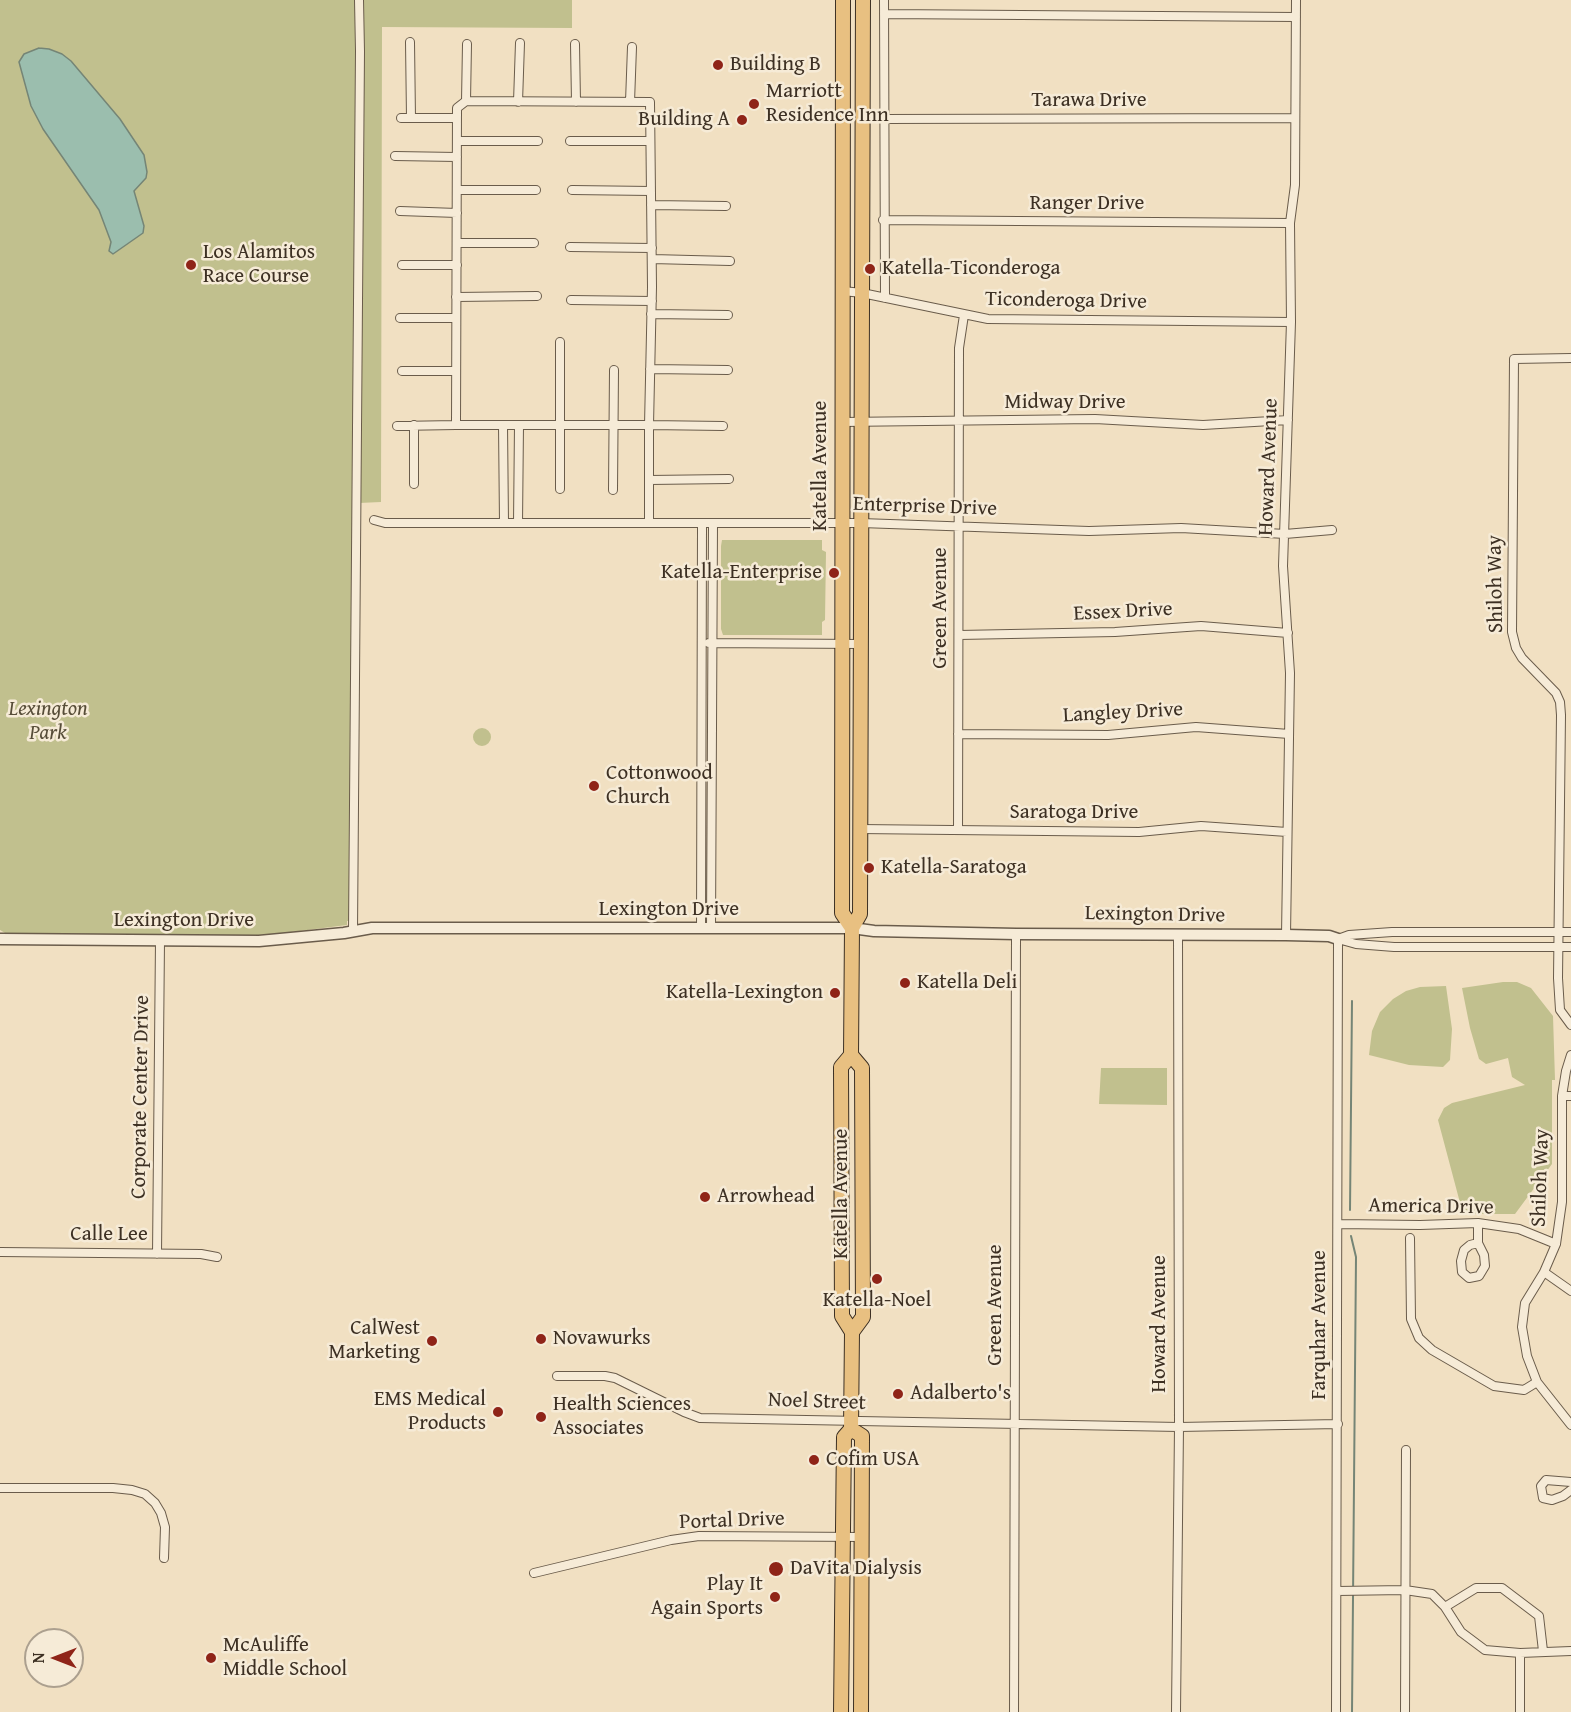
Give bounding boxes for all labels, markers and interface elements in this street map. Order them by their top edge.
place label: Building B [730,52,821,78]
marker: Building B [711,58,725,72]
place label: Marriott Residence Inn [766,79,889,129]
street label: Tarawa Drive [1031,88,1147,114]
marker: Marriott Residence Inn [747,97,761,111]
place label: Building A [638,107,730,133]
marker: Building A [735,113,749,127]
street label: Ranger Drive [1030,191,1144,217]
place label: Los Alamitos Race Course [203,240,315,290]
place label: Katella-Ticonderoga [882,256,1061,282]
marker: Los Alamitos Race Course [184,258,198,272]
marker: Katella-Ticonderoga [863,262,877,276]
street label: Ticonderoga Drive [985,287,1147,315]
street label: Midway Drive [1004,390,1126,416]
street label: Howard Avenue [1254,398,1284,536]
street label: Katella Avenue [808,401,834,531]
street label: Enterprise Drive [853,492,997,522]
street label: Shiloh Way [1483,535,1509,633]
street label: Green Avenue [928,547,954,669]
place label: Katella-Enterprise [661,560,822,586]
marker: Katella-Enterprise [827,566,841,580]
street label: Essex Drive [1073,597,1173,627]
park label: Lexington Park [8,697,88,747]
street label: Langley Drive [1062,697,1184,729]
place label: Cottonwood Church [606,761,713,811]
marker: Cottonwood Church [587,779,601,793]
street label: Saratoga Drive [1010,800,1138,826]
place label: Katella-Saratoga [881,855,1027,881]
marker: Katella-Saratoga [862,861,876,875]
street label: Lexington Drive [599,897,739,923]
street label: Lexington Drive [1085,901,1225,929]
street label: Lexington Drive [114,908,254,934]
place label: Katella Deli [917,970,1017,996]
marker: Katella Deli [898,976,912,990]
place label: Katella-Lexington [666,980,823,1006]
marker: Katella-Lexington [828,986,842,1000]
street label: Corporate Center Drive [127,995,155,1199]
street label: Shiloh Way [1527,1128,1555,1228]
street label: Katella Avenue [829,1129,855,1259]
place label: Arrowhead [717,1184,815,1210]
marker: Arrowhead [698,1190,712,1204]
street label: America Drive [1368,1193,1494,1221]
street label: Calle Lee [70,1222,148,1248]
street label: Green Avenue [983,1244,1009,1366]
street label: Farquhar Avenue [1307,1250,1333,1400]
street label: Howard Avenue [1147,1255,1173,1393]
marker: Katella-Noel [870,1272,884,1286]
place label: Katella-Noel [823,1288,931,1314]
place label: CalWest Marketing [329,1316,420,1366]
place label: Novawurks [553,1326,651,1352]
marker: Novawurks [534,1332,548,1346]
marker: CalWest Marketing [425,1334,439,1348]
place label: Adalberto's [910,1381,1011,1407]
place label: EMS Medical Products [374,1387,486,1437]
marker: Adalberto's [891,1387,905,1401]
street label: Noel Street [768,1388,866,1416]
place label: Health Sciences Associates [553,1392,691,1442]
marker: EMS Medical Products [491,1405,505,1419]
marker: Health Sciences Associates [534,1410,548,1424]
place label: Cofim USA [826,1447,919,1473]
marker: Cofim USA [807,1453,821,1467]
street label: Portal Drive [679,1507,785,1535]
place label: DaVita Dialysis [790,1556,922,1582]
marker: DaVita Dialysis [767,1560,785,1578]
place label: Play It Again Sports [651,1572,763,1622]
marker: Play It Again Sports [768,1590,782,1604]
north arrow [24,1628,84,1688]
place label: McAuliffe Middle School [223,1633,347,1683]
marker: McAuliffe Middle School [204,1651,218,1665]
text: N [26,1653,50,1663]

